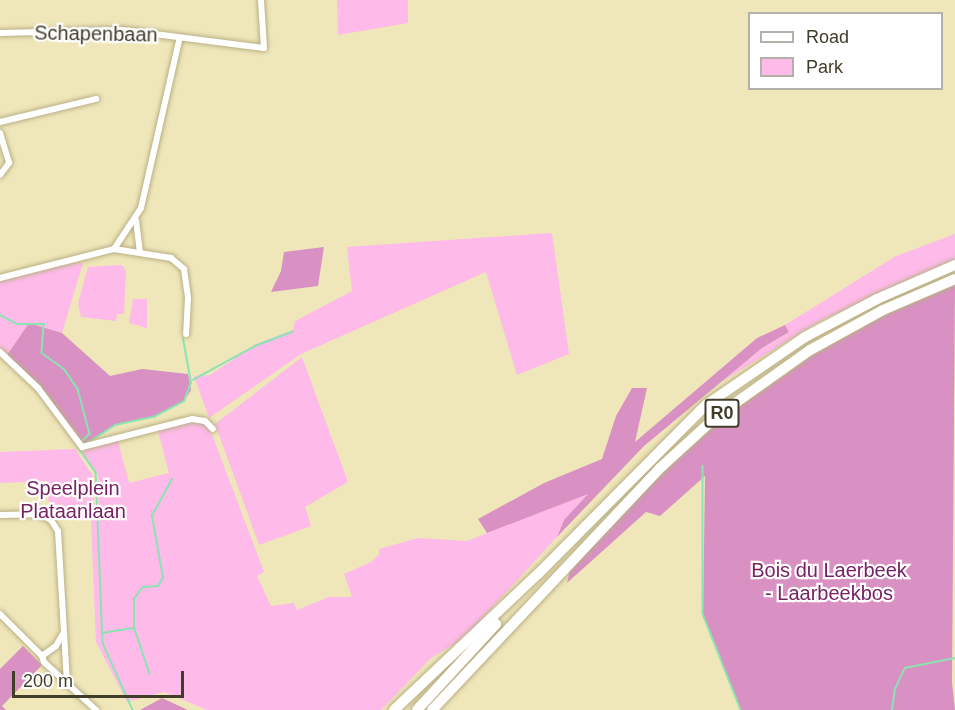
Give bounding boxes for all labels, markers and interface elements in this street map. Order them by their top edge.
legend [748,12,943,90]
street label: Schapenbaan [34,21,158,47]
text: Road [806,27,849,47]
text: Park [806,57,843,77]
road number: R0 [704,398,740,428]
park label: Speelplein Plataanlaan [20,476,126,523]
park label: Bois du Laerbeek - Laarbeekbos [751,559,907,606]
scale bar [15,659,188,697]
text: 200 m [23,671,73,691]

